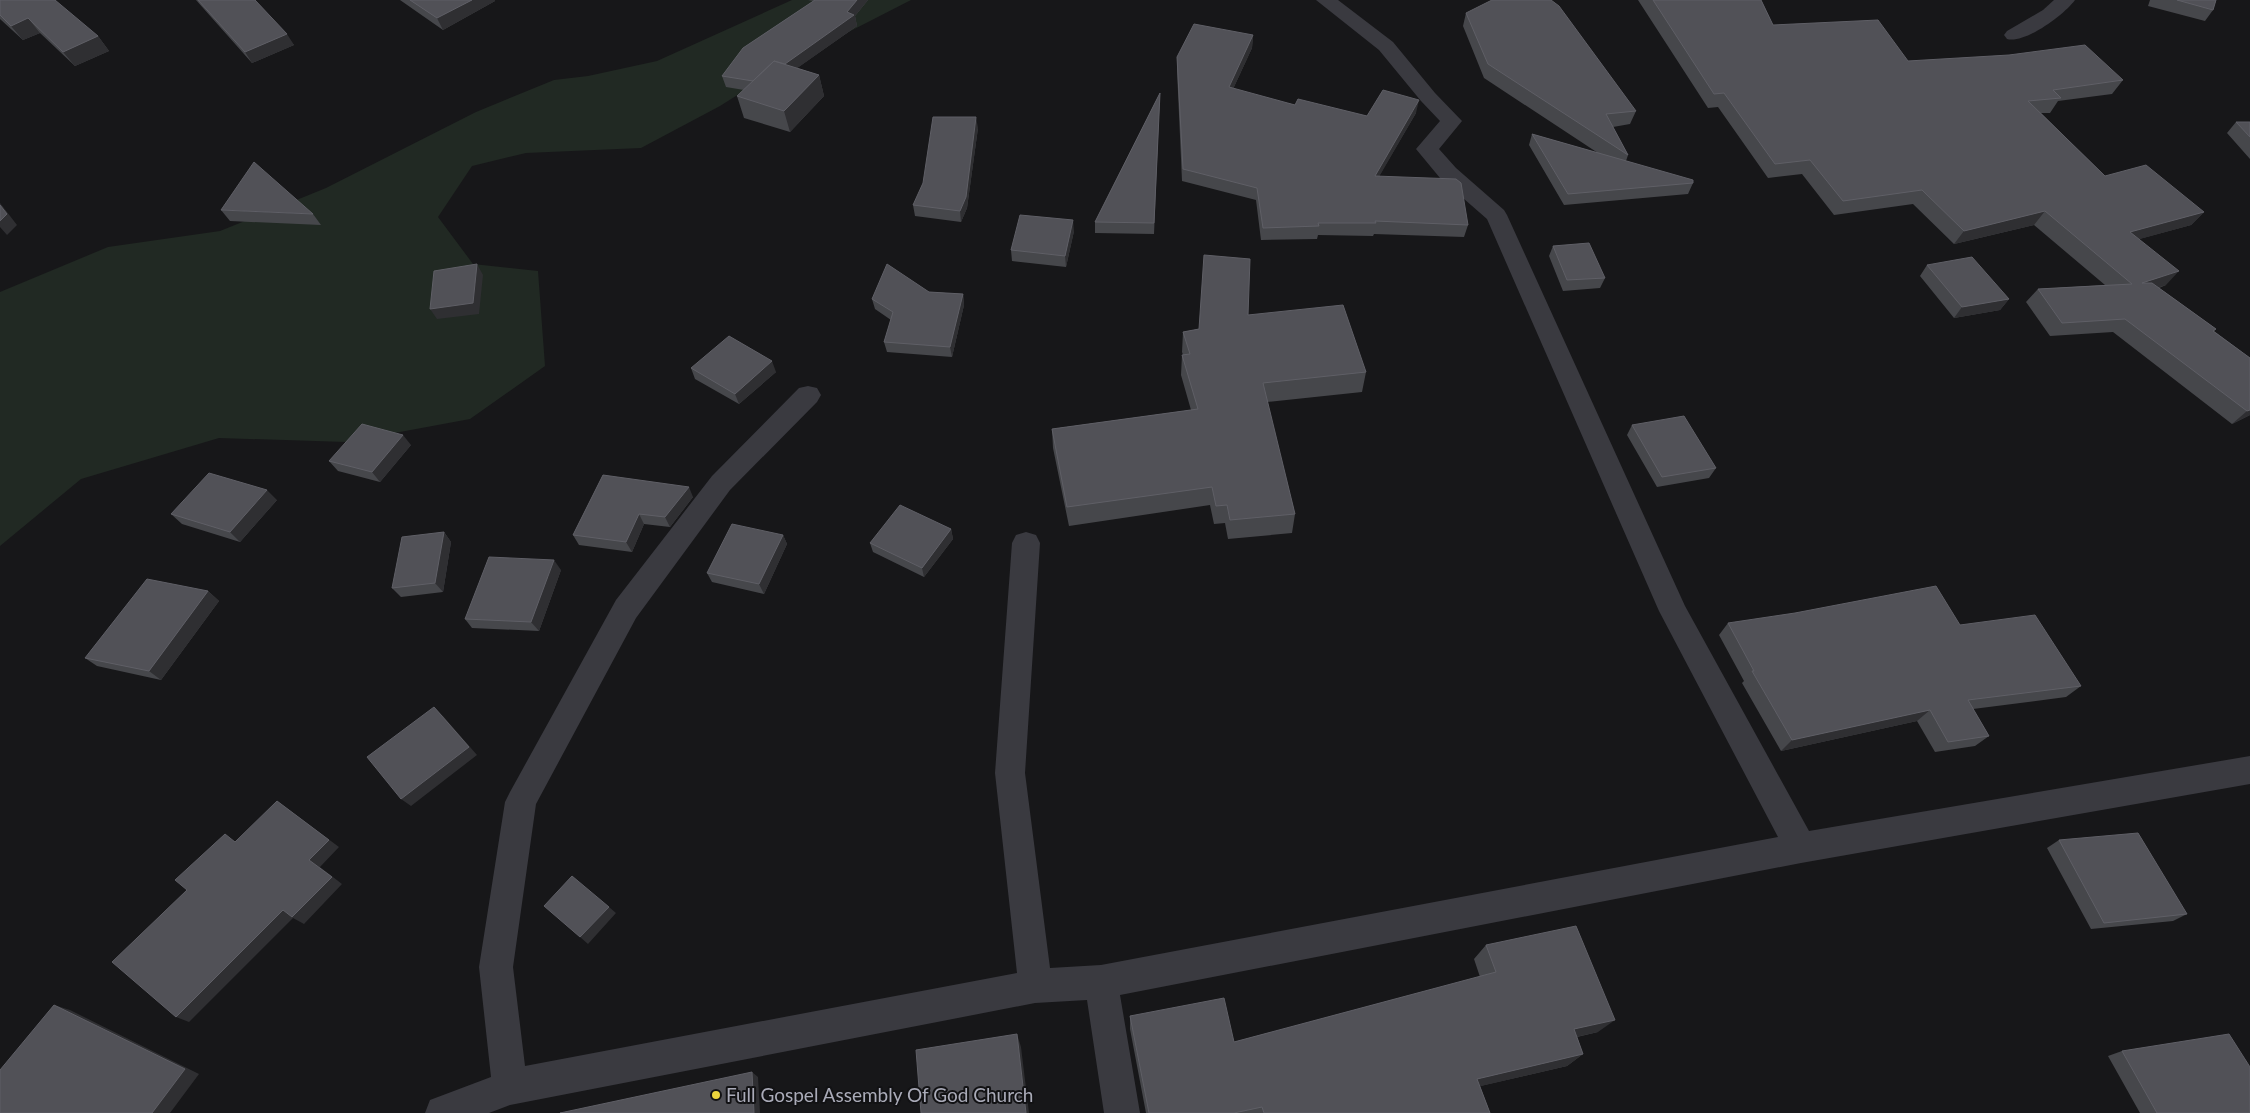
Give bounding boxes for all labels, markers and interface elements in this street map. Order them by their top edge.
place label: Full Gospel Assembly Of God Church [726,1083,1033,1106]
marker: Full Gospel Assembly Of God Church [710,1089,722,1101]

